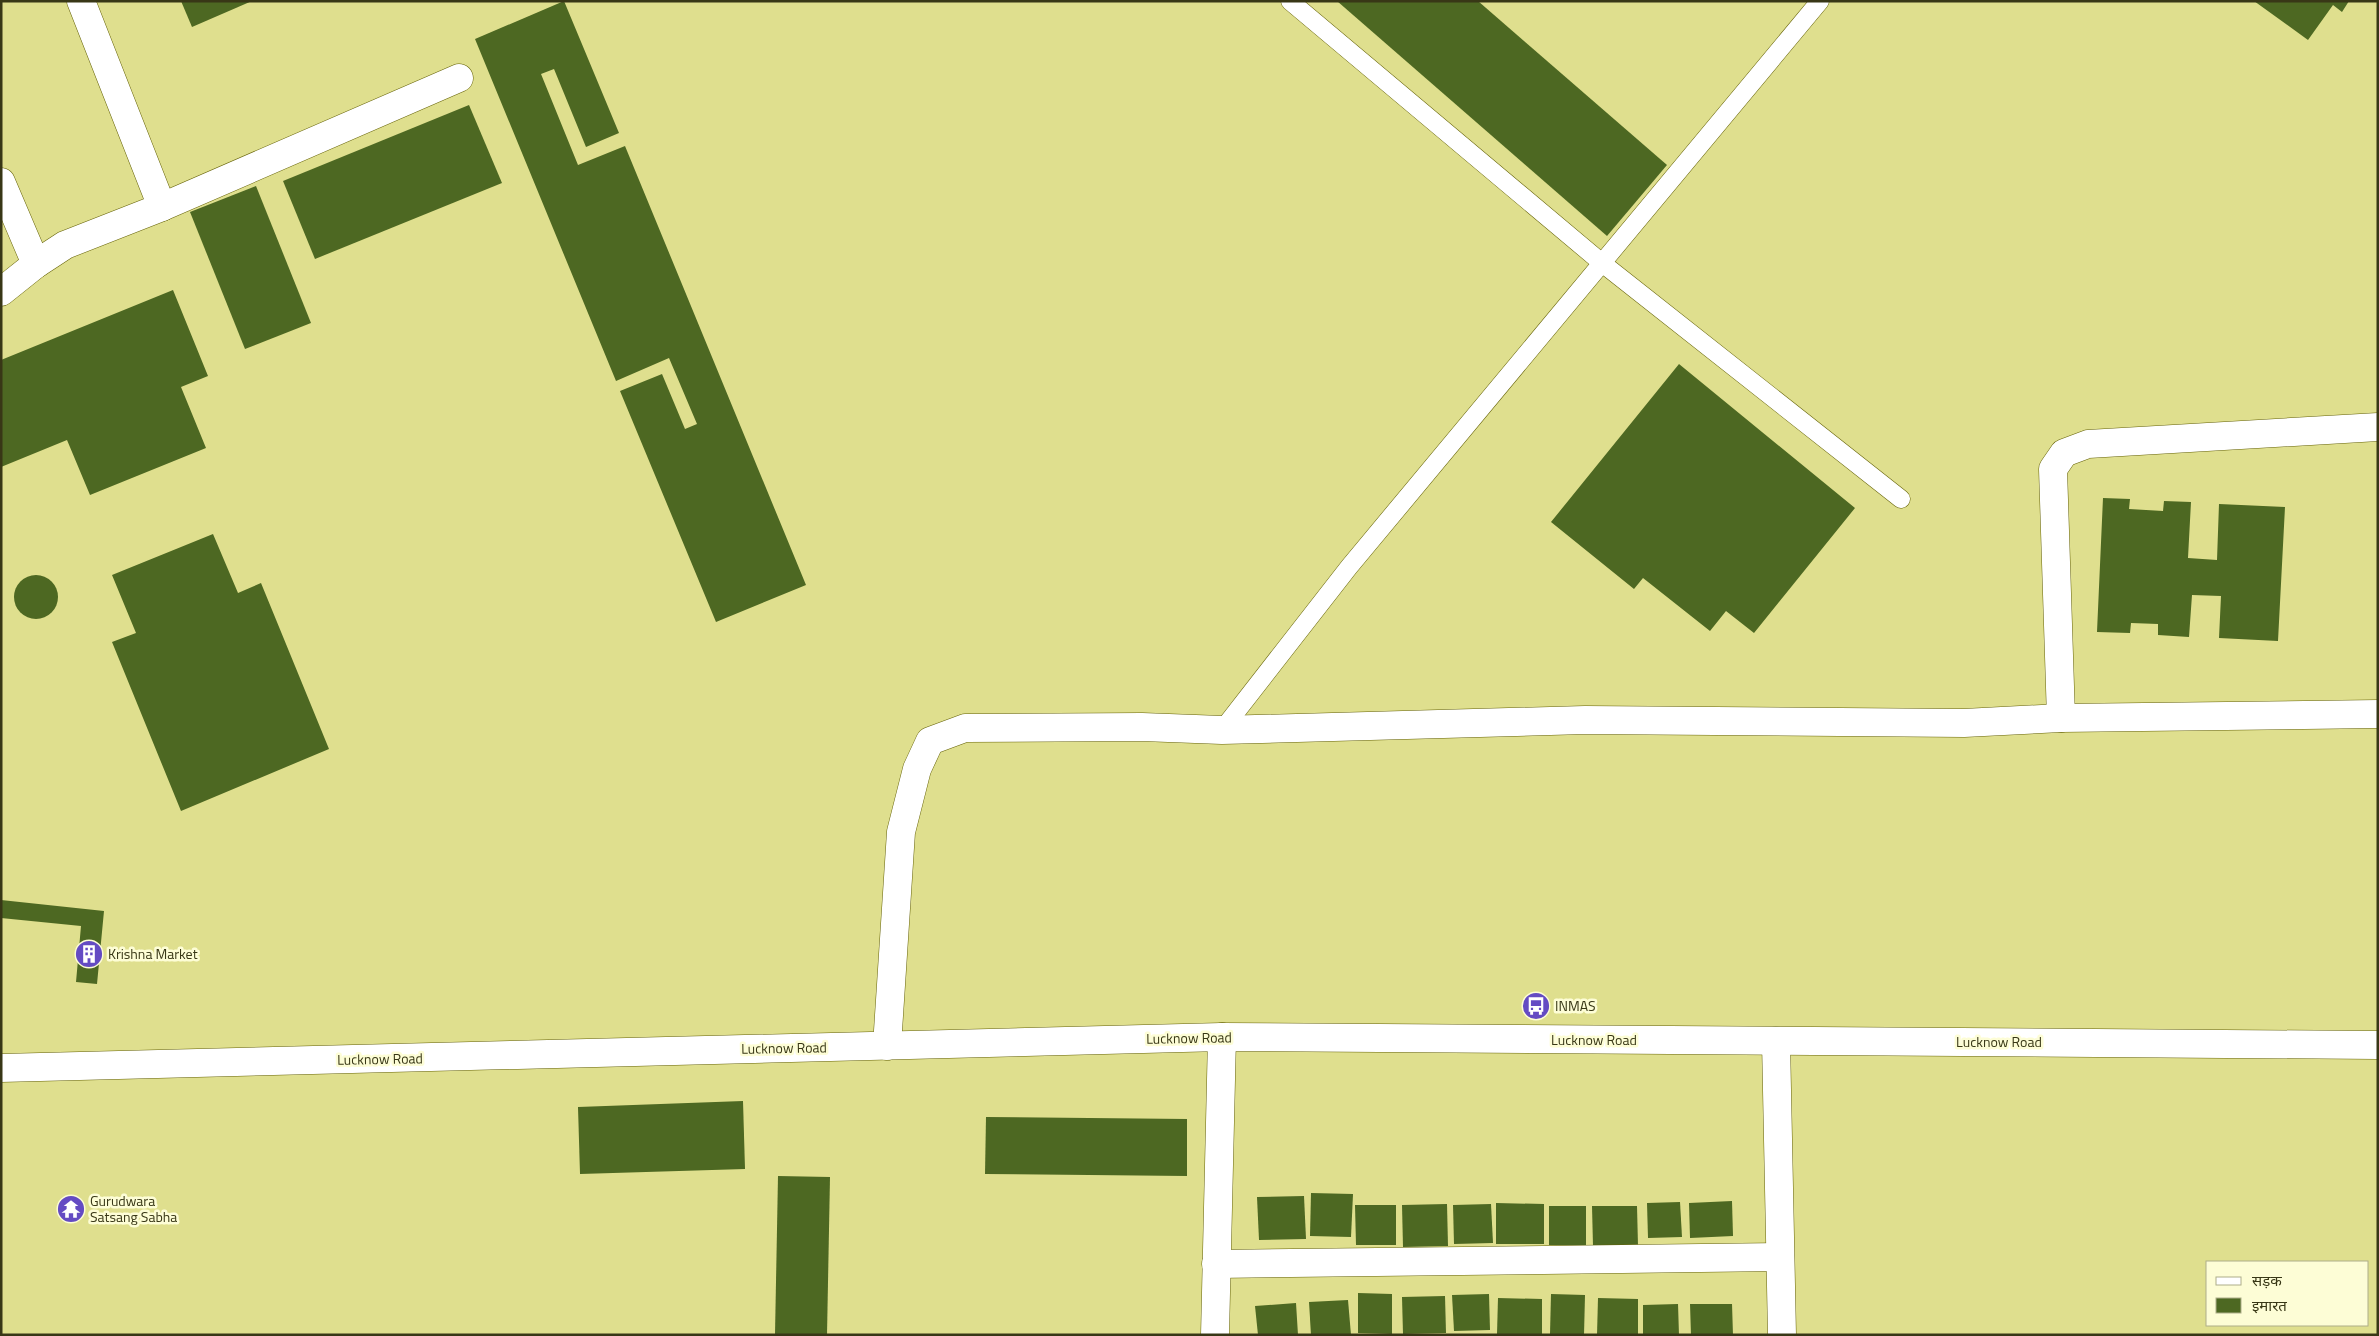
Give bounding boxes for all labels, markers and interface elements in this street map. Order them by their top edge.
building icon: Krishna Market [74,939,104,969]
place label: Krishna Market [108,943,198,964]
bus stop icon: INMAS [1521,991,1551,1021]
place label: INMAS [1555,995,1596,1016]
street label: Lucknow Road [1146,1026,1232,1049]
street label: Lucknow Road [1551,1029,1637,1050]
street label: Lucknow Road [1956,1031,2042,1052]
street label: Lucknow Road [741,1036,827,1059]
street label: Lucknow Road [337,1047,423,1070]
place label: Gurudwara Satsang Sabha [90,1190,177,1227]
temple icon: Gurudwara Satsang Sabha [56,1194,86,1224]
legend [2206,1261,2369,1326]
text: सड़क [2252,1269,2282,1292]
text: इमारत [2252,1294,2287,1317]

